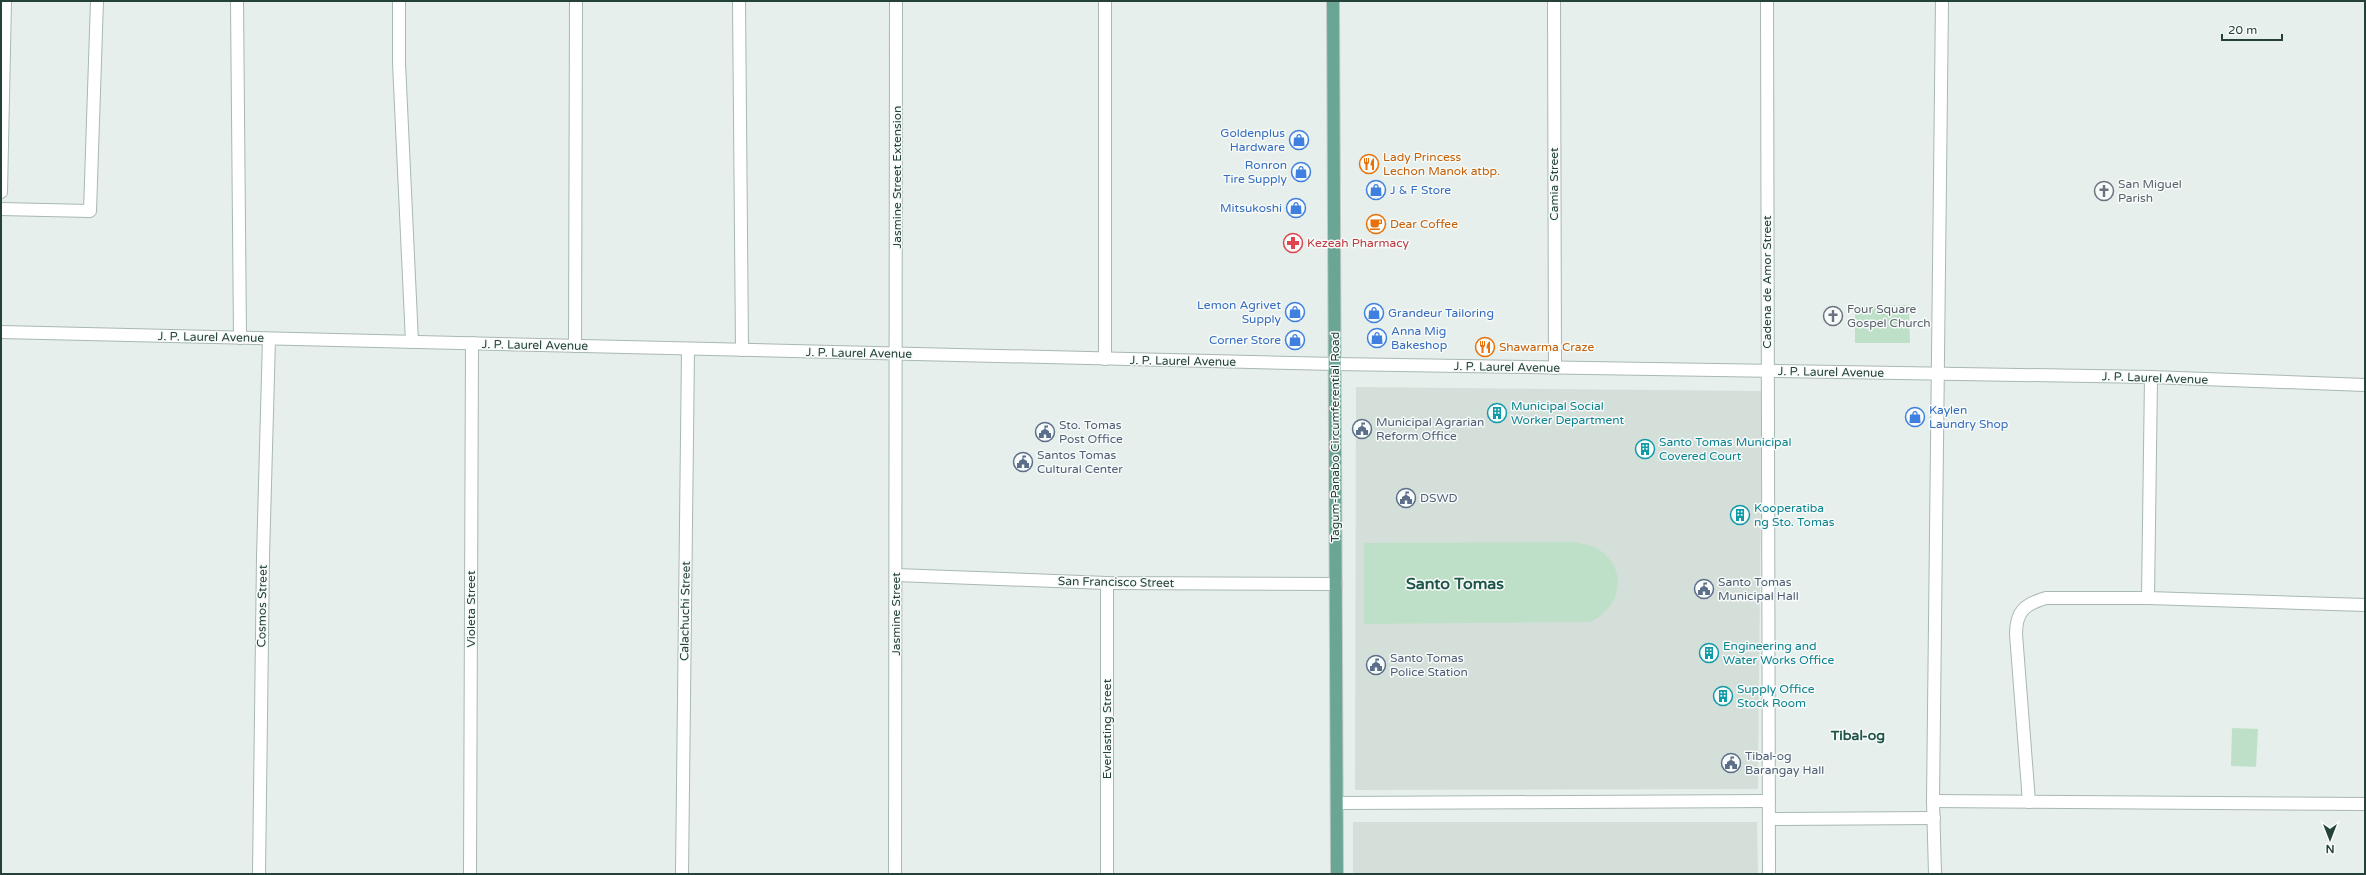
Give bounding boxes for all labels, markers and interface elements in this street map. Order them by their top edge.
scale bar [2222,16,2282,42]
text: 20 m [2228,23,2257,37]
street label: Jasmine Street Extension [890,106,904,248]
place label: Goldenplus Hardware [1220,126,1285,154]
shop icon: Goldenplus Hardware [1288,129,1310,151]
street label: Camia Street [1547,147,1561,221]
place label: Lady Princess Lechon Manok atbp. [1383,150,1500,178]
restaurant icon: Lady Princess Lechon Manok atbp. [1358,153,1380,175]
place label: Ronron Tire Supply [1223,158,1288,186]
shop icon: Ronron Tire Supply [1290,161,1312,183]
place label: San Miguel Parish [2118,177,2182,205]
shop icon: J & F Store [1365,179,1387,201]
church icon: San Miguel Parish [2093,180,2115,202]
place label: J & F Store [1390,183,1451,197]
shop icon: Mitsukoshi [1285,197,1307,219]
place label: Mitsukoshi [1220,201,1282,215]
cafe icon: Dear Coffee [1365,213,1387,235]
street label: Cadena de Amor Street [1760,215,1774,349]
place label: Dear Coffee [1390,217,1458,231]
pharmacy icon: Kezeah Pharmacy [1282,232,1304,254]
place label: Kezeah Pharmacy [1307,236,1410,250]
place label: Lemon Agrivet Supply [1197,298,1282,326]
shop icon: Lemon Agrivet Supply [1284,301,1306,323]
shop icon: Grandeur Tailoring [1363,302,1385,324]
place label: Four Square Gospel Church [1847,302,1931,330]
church icon: Four Square Gospel Church [1822,305,1844,327]
place label: Grandeur Tailoring [1388,306,1494,320]
place label: Anna Mig Bakeshop [1391,324,1447,352]
shop icon: Anna Mig Bakeshop [1366,327,1388,349]
street label: J. P. Laurel Avenue [158,329,265,345]
shop icon: Corner Store [1284,329,1306,351]
street label: Tagum-Panabo Circumferential Road [1328,332,1342,542]
place label: Corner Store [1209,333,1281,347]
restaurant icon: Shawarma Craze [1474,336,1496,358]
street label: J. P. Laurel Avenue [482,337,589,353]
place label: Shawarma Craze [1499,340,1594,354]
street label: J. P. Laurel Avenue [806,345,913,361]
street label: J. P. Laurel Avenue [1130,353,1237,369]
street label: J. P. Laurel Avenue [1454,359,1561,375]
street label: J. P. Laurel Avenue [1778,364,1885,380]
street label: J. P. Laurel Avenue [2102,369,2209,387]
place label: Municipal Social Worker Department [1511,399,1624,427]
building icon: Municipal Social Worker Department [1486,402,1508,424]
place label: Kaylen Laundry Shop [1929,403,2008,431]
shop icon: Kaylen Laundry Shop [1904,406,1926,428]
place label: Municipal Agrarian Reform Office [1376,415,1484,443]
place label: Sto. Tomas Post Office [1059,418,1123,446]
public building icon: Municipal Agrarian Reform Office [1351,418,1373,440]
public building icon: Sto. Tomas Post Office [1034,421,1056,443]
place label: Santo Tomas Municipal Covered Court [1659,435,1791,463]
building icon: Santo Tomas Municipal Covered Court [1634,438,1656,460]
place label: Santos Tomas Cultural Center [1037,448,1123,476]
public building icon: Santos Tomas Cultural Center [1012,451,1034,473]
public building icon: DSWD [1395,487,1417,509]
place label: DSWD [1420,491,1458,505]
place label: Kooperatiba ng Sto. Tomas [1754,501,1835,529]
building icon: Kooperatiba ng Sto. Tomas [1729,504,1751,526]
street label: Calachuchi Street [677,561,693,661]
street label: Cosmos Street [254,564,270,647]
street label: Violeta Street [464,570,478,648]
street label: Jasmine Street [889,572,903,656]
street label: San Francisco Street [1058,574,1175,590]
district label: Santo Tomas [1406,574,1504,594]
place label: Santo Tomas Municipal Hall [1718,575,1799,603]
public building icon: Santo Tomas Municipal Hall [1693,578,1715,600]
place label: Engineering and Water Works Office [1723,639,1835,667]
building icon: Engineering and Water Works Office [1698,642,1720,664]
place label: Santo Tomas Police Station [1390,651,1468,679]
public building icon: Santo Tomas Police Station [1365,654,1387,676]
street label: Everlasting Street [1100,678,1114,779]
place label: Supply Office Stock Room [1737,682,1815,710]
building icon: Supply Office Stock Room [1712,685,1734,707]
district label: Tibal-og [1830,727,1885,744]
place label: Tibal-og Barangay Hall [1745,749,1824,777]
public building icon: Tibal-og Barangay Hall [1720,752,1742,774]
north arrow [2310,819,2350,859]
text: N [2326,842,2334,855]

